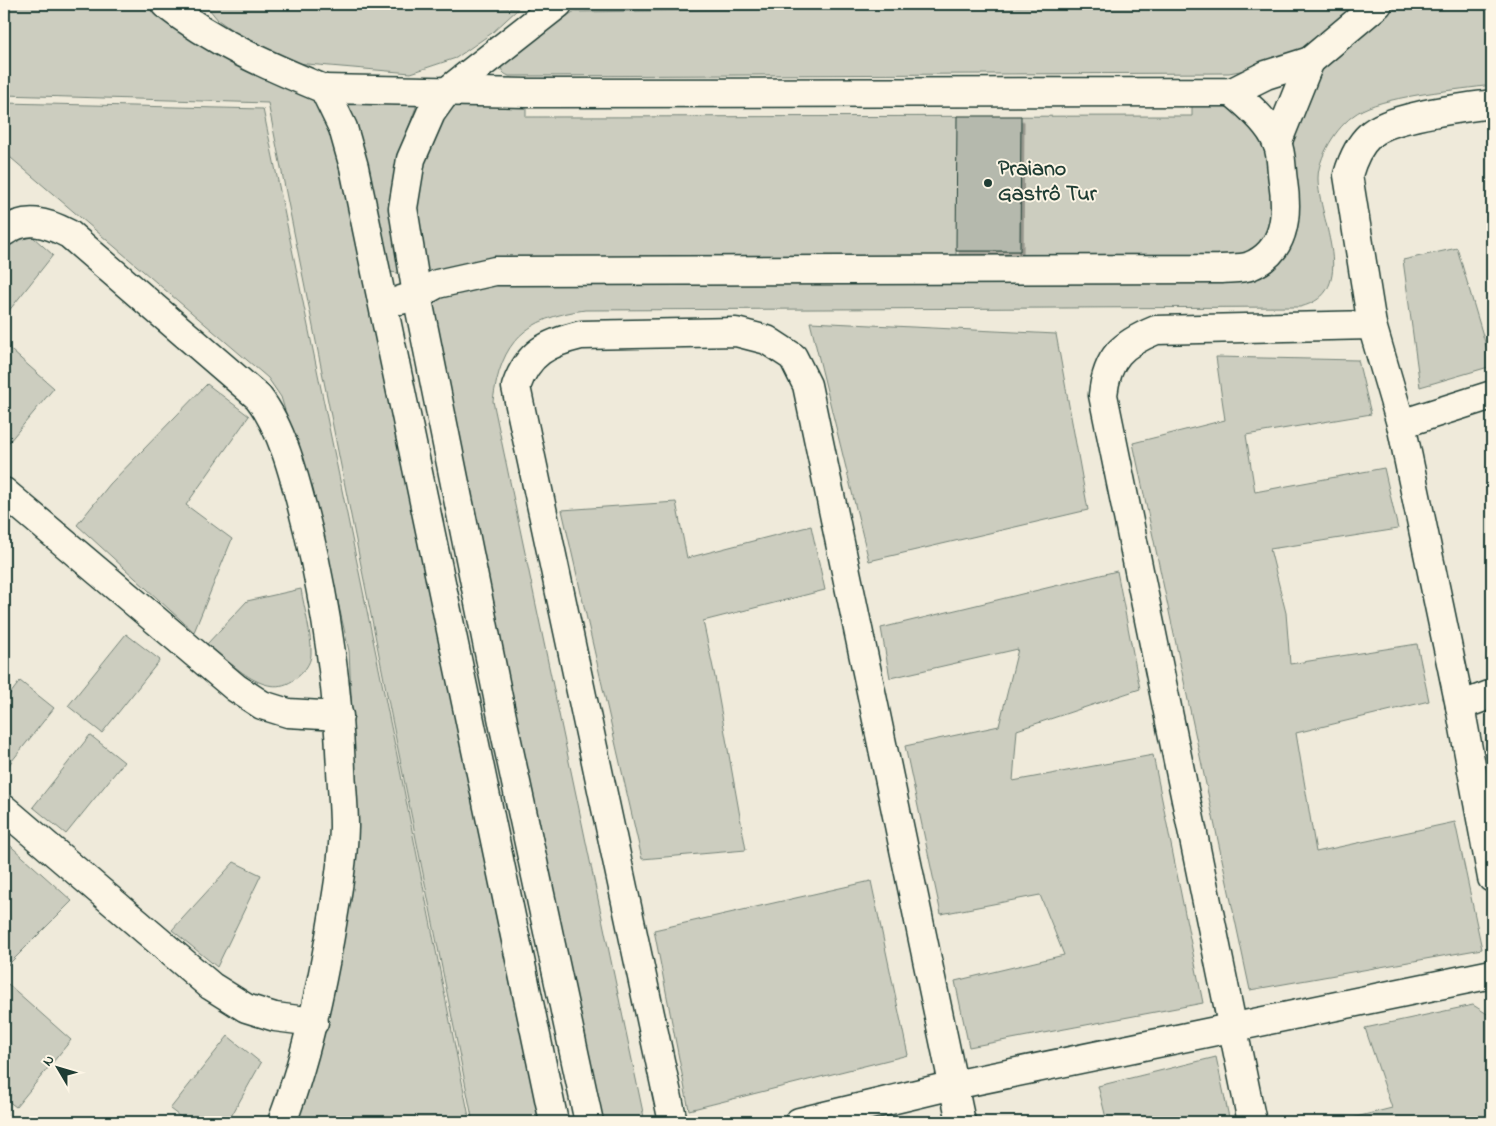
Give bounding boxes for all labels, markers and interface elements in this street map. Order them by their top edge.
place label: Praiano Gastrô Tur [998,154,1098,211]
marker: Praiano Gastrô Tur [982,177,994,189]
north arrow [32,1044,82,1094]
text: N [38,1051,60,1071]

